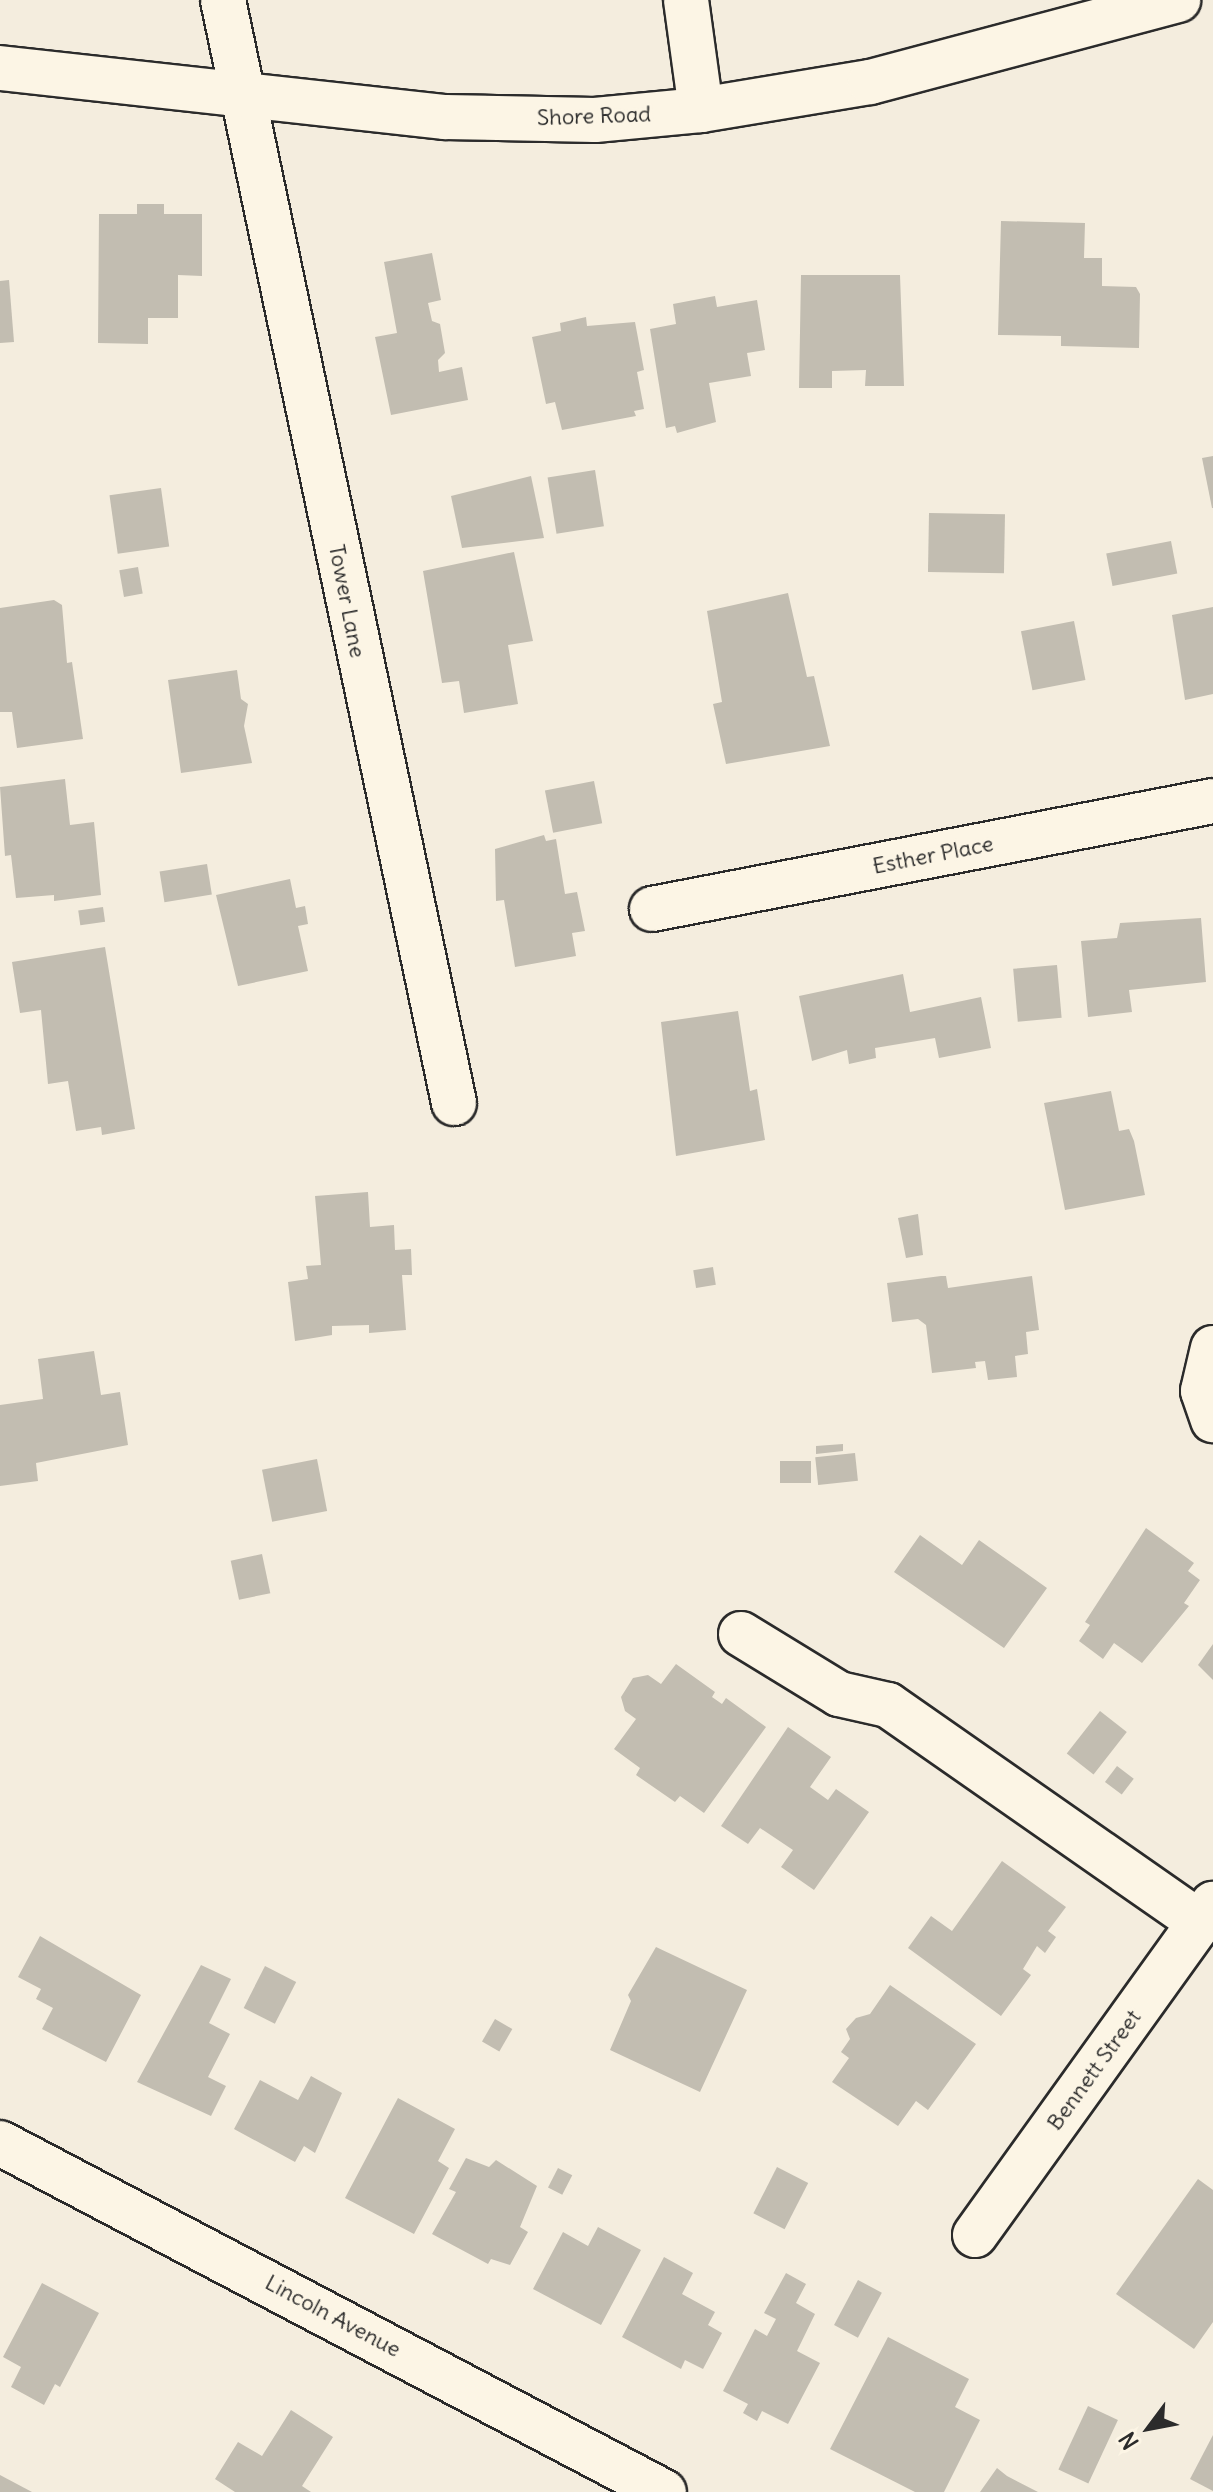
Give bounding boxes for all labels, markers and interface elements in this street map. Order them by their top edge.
street label: Shore Road [536,101,652,131]
street label: Tower Lane [323,542,371,660]
street label: Esther Place [870,830,996,880]
street label: Bennett Street [1041,2005,1147,2135]
street label: Lincoln Avenue [261,2269,405,2363]
north arrow [1109,2388,1189,2468]
text: N [1113,2427,1145,2455]

